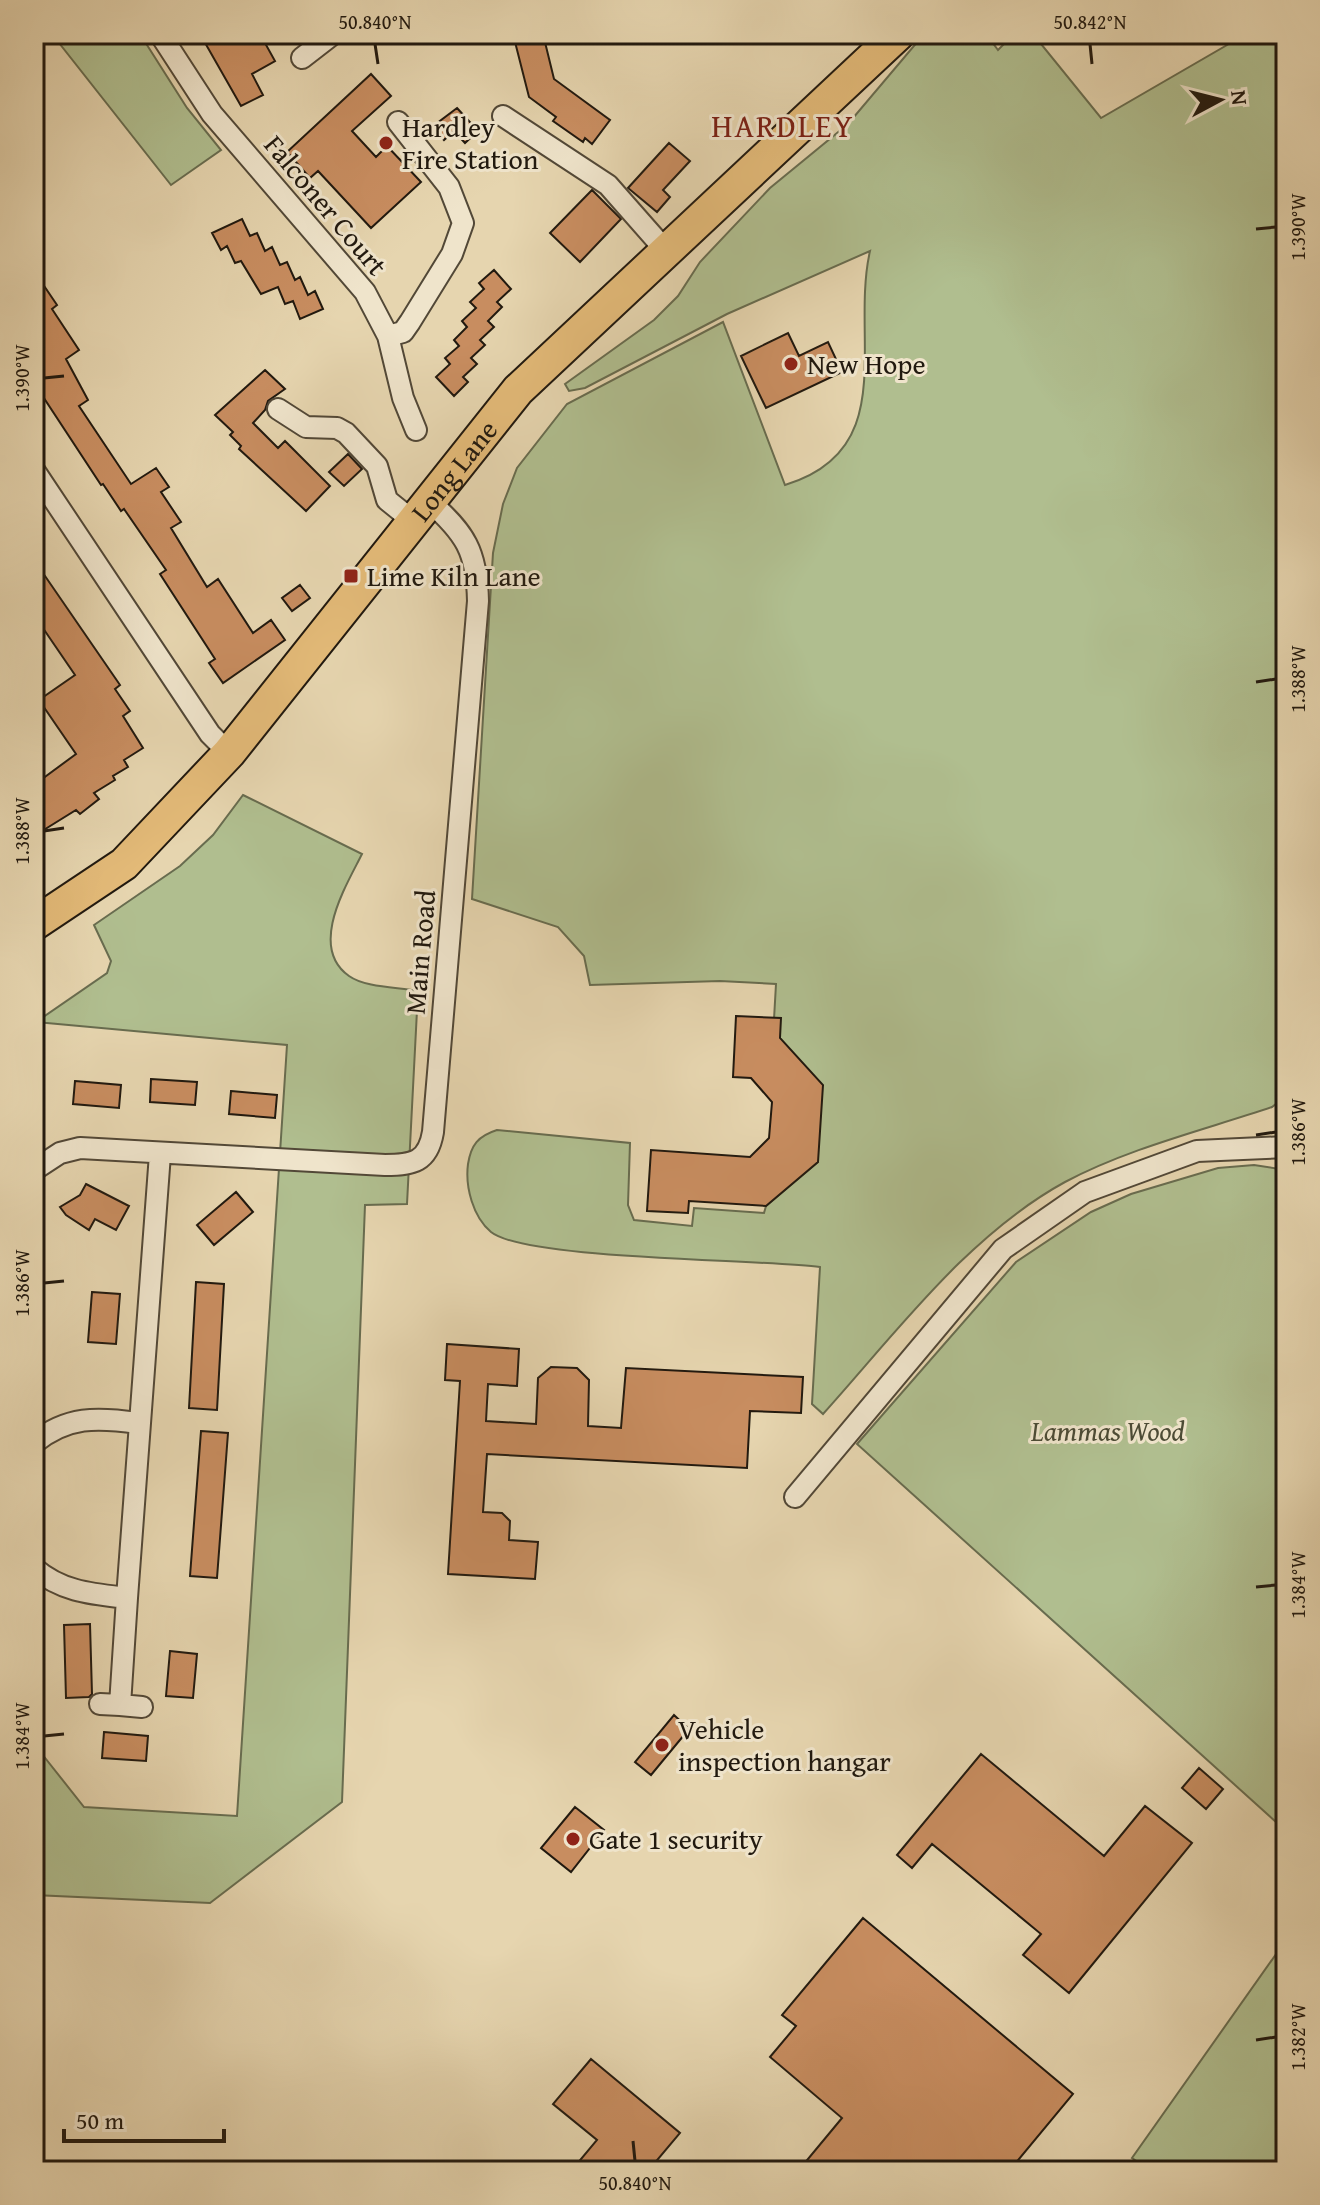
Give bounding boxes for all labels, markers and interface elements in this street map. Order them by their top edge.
text: 50.840°N [338,7,412,36]
text: 50.842°N [1053,7,1127,36]
north arrow [1180,60,1260,140]
text: N [1223,88,1257,107]
district label: HARDLEY [711,102,855,149]
place label: Hardley Fire Station [402,106,539,179]
street label: Falconer Court [255,125,398,284]
marker: Hardley Fire Station [377,134,395,152]
text: 1.390°W [1283,193,1312,261]
place label: New Hope [807,343,926,384]
text: 1.390°W [7,344,36,412]
marker: New Hope [782,355,800,373]
street label: Long Lane [400,411,507,530]
place label: Lime Kiln Lane [367,555,541,596]
marker: Lime Kiln Lane [342,567,360,585]
text: 1.388°W [1283,645,1312,713]
text: 1.388°W [7,797,36,865]
street label: Main Road [394,888,445,1016]
text: 1.386°W [1283,1098,1312,1166]
text: 1.386°W [7,1249,36,1317]
park label: Lammas Wood [1030,1410,1185,1451]
text: 1.384°W [1283,1551,1312,1619]
text: 1.384°W [7,1702,36,1770]
place label: Vehicle inspection hangar [678,1708,891,1781]
marker: Vehicle inspection hangar [653,1736,671,1754]
place label: Gate 1 security [589,1818,763,1859]
marker: Gate 1 security [564,1830,582,1848]
text: 1.382°W [1283,2003,1312,2071]
scale bar [64,2093,224,2143]
text: 50 m [76,2103,124,2138]
text: 50.840°N [598,2168,672,2197]

